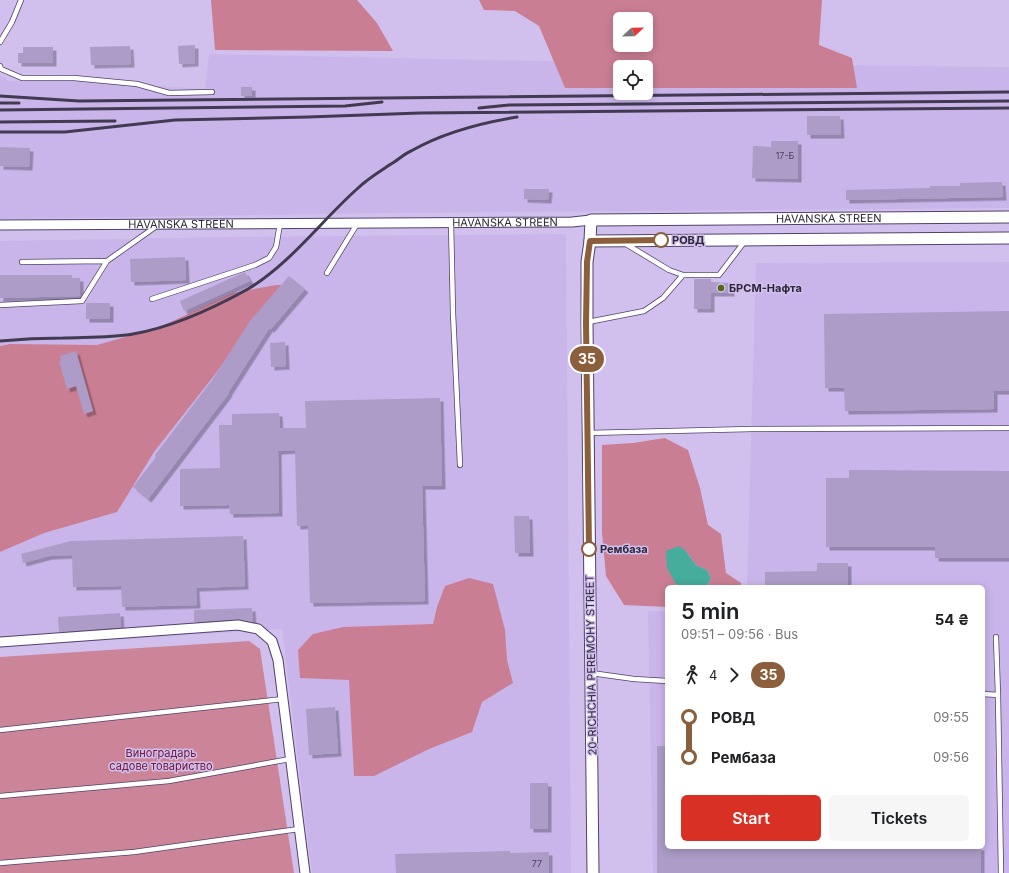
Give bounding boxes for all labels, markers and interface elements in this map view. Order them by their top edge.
north arrow [613,12,653,52]
map controls [613,12,653,100]
button: locate [613,60,653,100]
house number: 17-Б [776,150,795,161]
street label: HAVANSKA STREEN [776,211,882,226]
street label: HAVANSKA STREEN [452,215,558,230]
street label: HAVANSKA STREEN [128,217,234,231]
marker: РОВД [653,232,669,248]
place label: РОВД [672,233,705,247]
place label: БРСМ-Нафта [729,281,802,295]
marker: БРСМ-Нафта [716,283,726,293]
line badge: 35 [569,346,605,372]
text: 35 [578,350,596,367]
marker: Рембаза [581,541,597,557]
place label: Рембаза [600,542,648,556]
street label: 20-RICHCHIA PEREMOHY STREET [582,575,600,755]
text: 5 min [681,598,739,624]
text: 54 ₴ [935,610,969,629]
text: 09:51 – 09:56 · Bus [681,626,798,642]
icon: walk [681,664,703,686]
icon: forward [723,664,745,686]
text: 35 [759,666,777,683]
text: 4 [709,667,717,683]
text: РОВД [711,708,755,727]
text: 09:55 [933,709,969,725]
park label: Виноградарь садове товариство [109,746,213,773]
text: Рембаза [711,748,776,767]
text: 09:56 [933,749,969,765]
button: Start [681,795,821,841]
button: Tickets [829,795,969,841]
house number: 77 [532,858,542,869]

